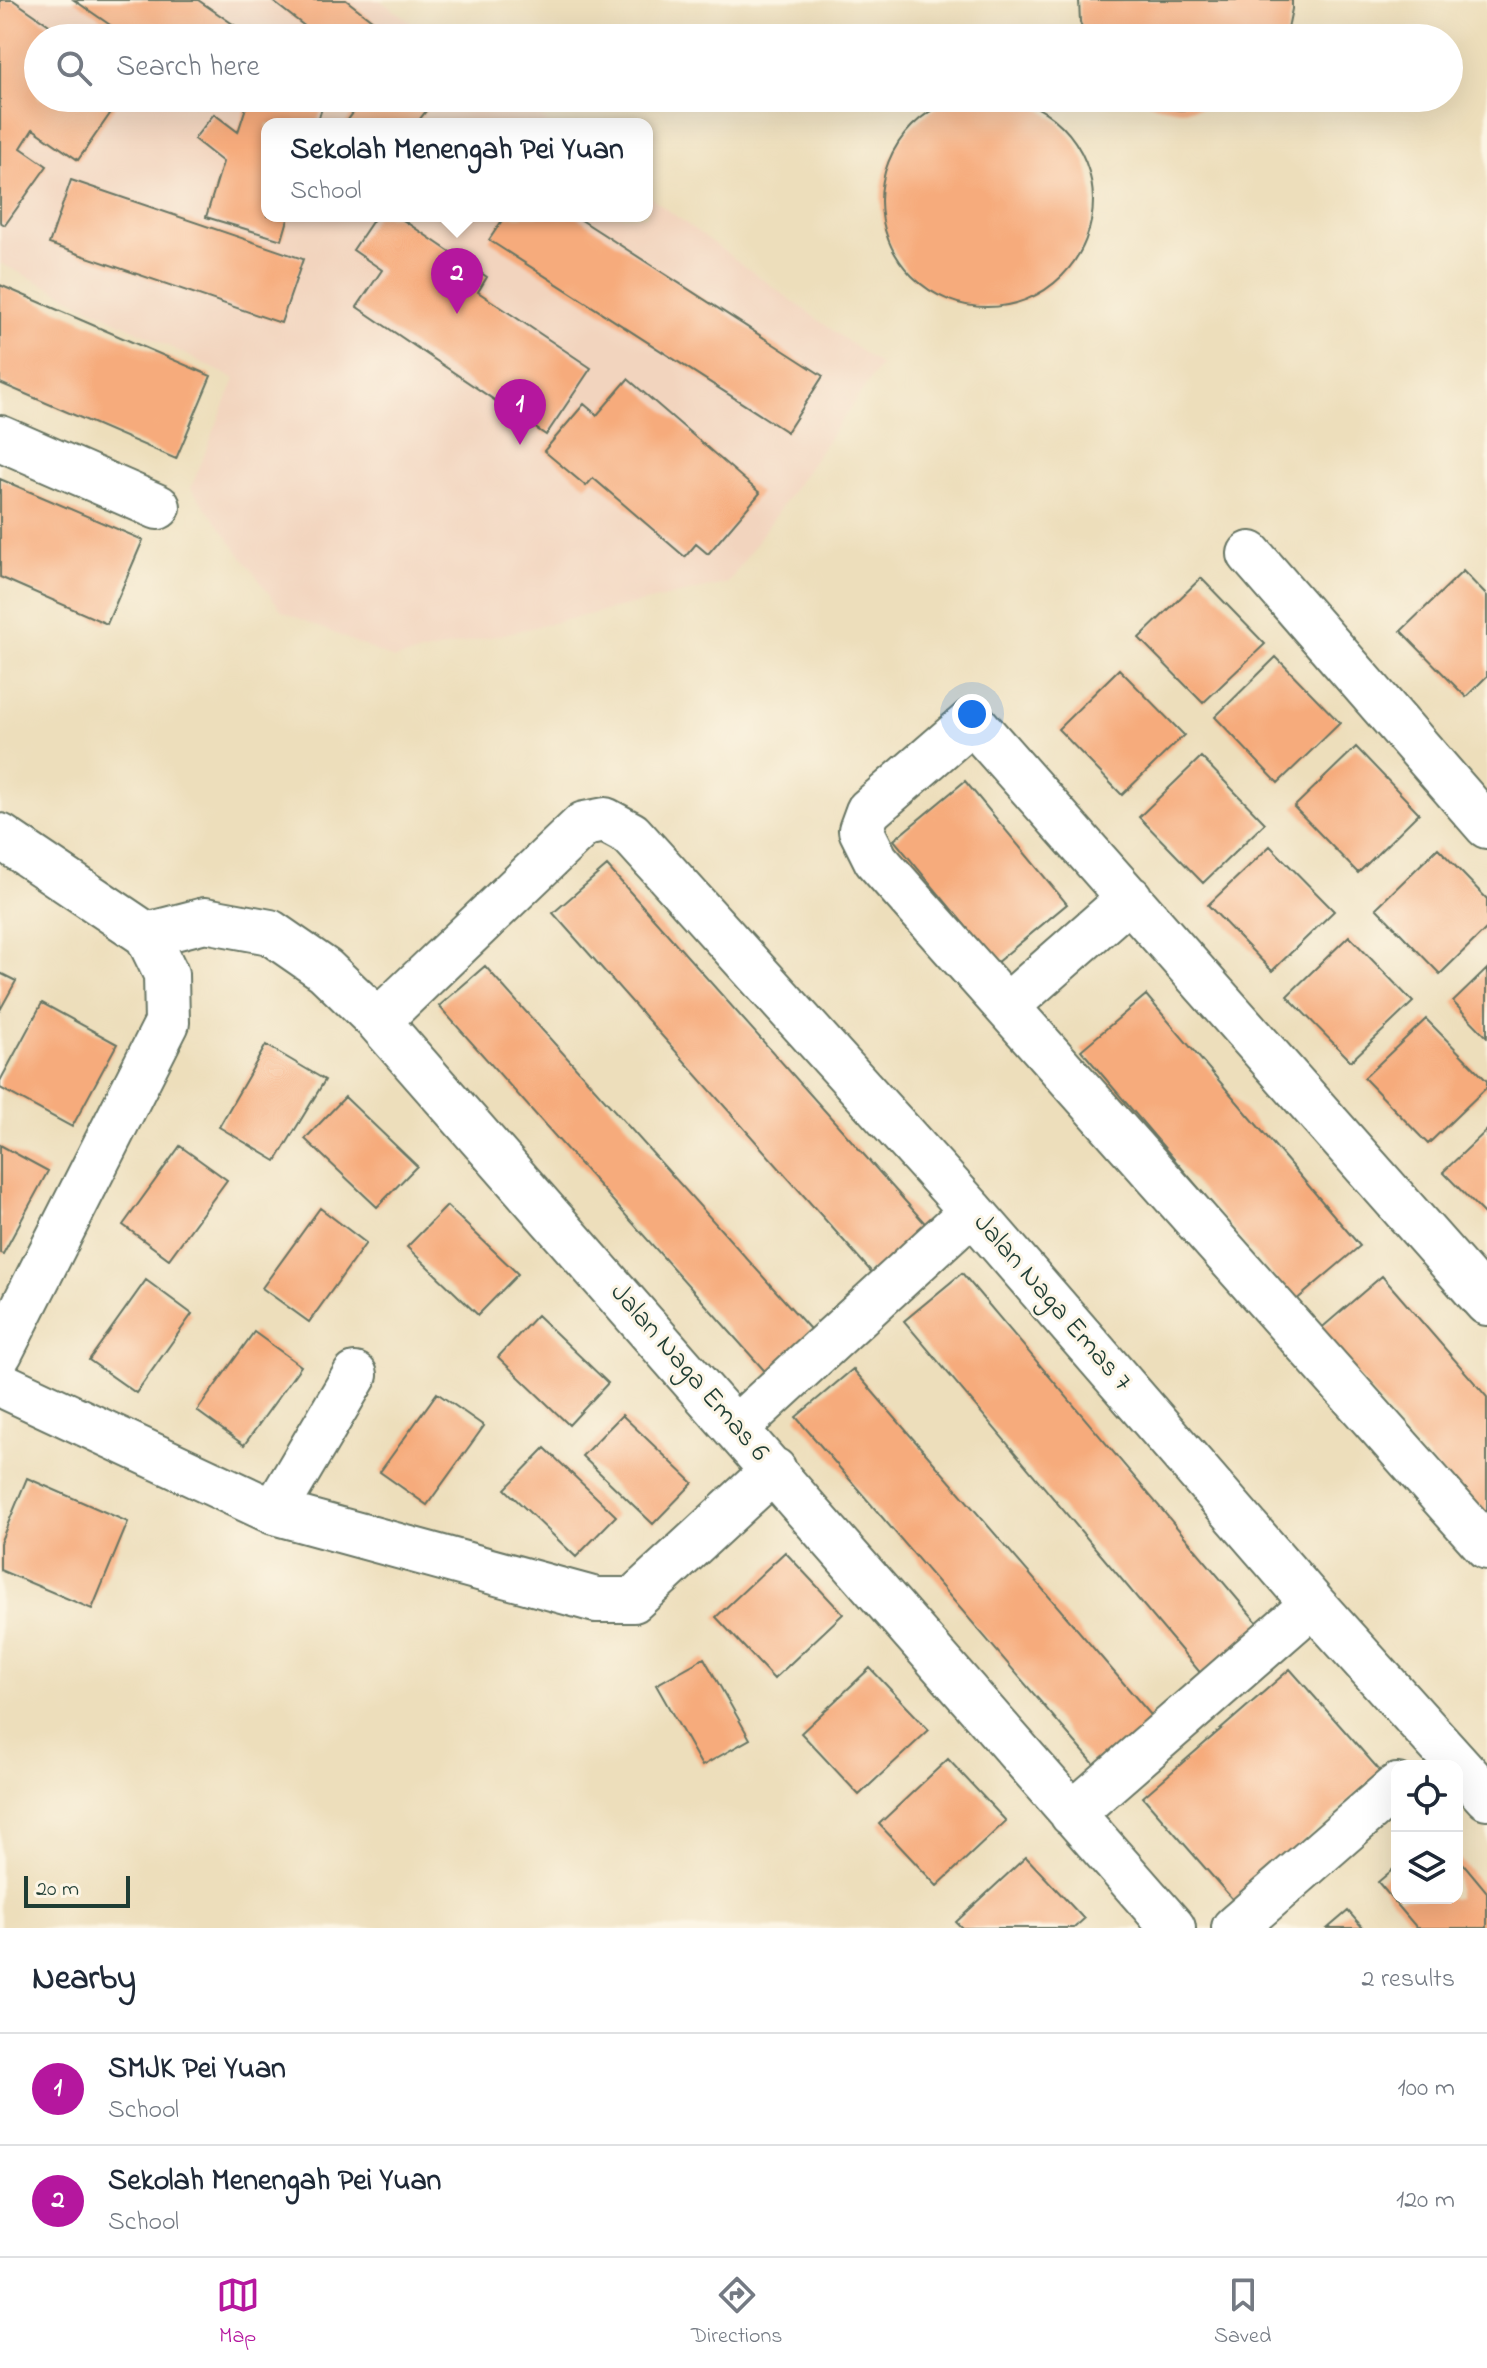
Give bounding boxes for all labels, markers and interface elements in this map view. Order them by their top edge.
search box [24,24,1463,112]
icon: search [52,46,96,90]
text: Search here [116,46,260,90]
popup [261,118,653,222]
text: Sekolah Menengah Pei Yuan [290,129,624,173]
text: School [290,173,362,211]
pin: 2 [431,248,483,314]
pin: 1 [494,379,546,445]
your location [952,694,992,734]
street label: Jalan Naga Emas 7 [963,1205,1141,1402]
street label: Jalan Naga Emas 6 [600,1274,778,1472]
map controls [1391,1760,1463,1904]
button: locate [1391,1760,1463,1832]
button: layers [1391,1832,1463,1904]
scale bar [24,1872,130,1908]
text: 20 m [36,1874,79,1906]
text: Nearby [32,1955,136,2005]
text: 2 results [1362,1961,1455,1999]
text: SMJK Pei Yuan [108,2048,286,2092]
text: 1 [54,2070,62,2108]
text: 100 m [1398,2070,1455,2108]
text: School [108,2092,179,2130]
text: Sekolah Menengah Pei Yuan [108,2160,441,2204]
text: 2 [52,2182,64,2220]
text: 120 m [1396,2182,1455,2220]
text: School [108,2204,179,2242]
tab: Map [216,2273,260,2353]
tab: Directions [691,2273,783,2353]
tab: Saved [1214,2273,1271,2353]

